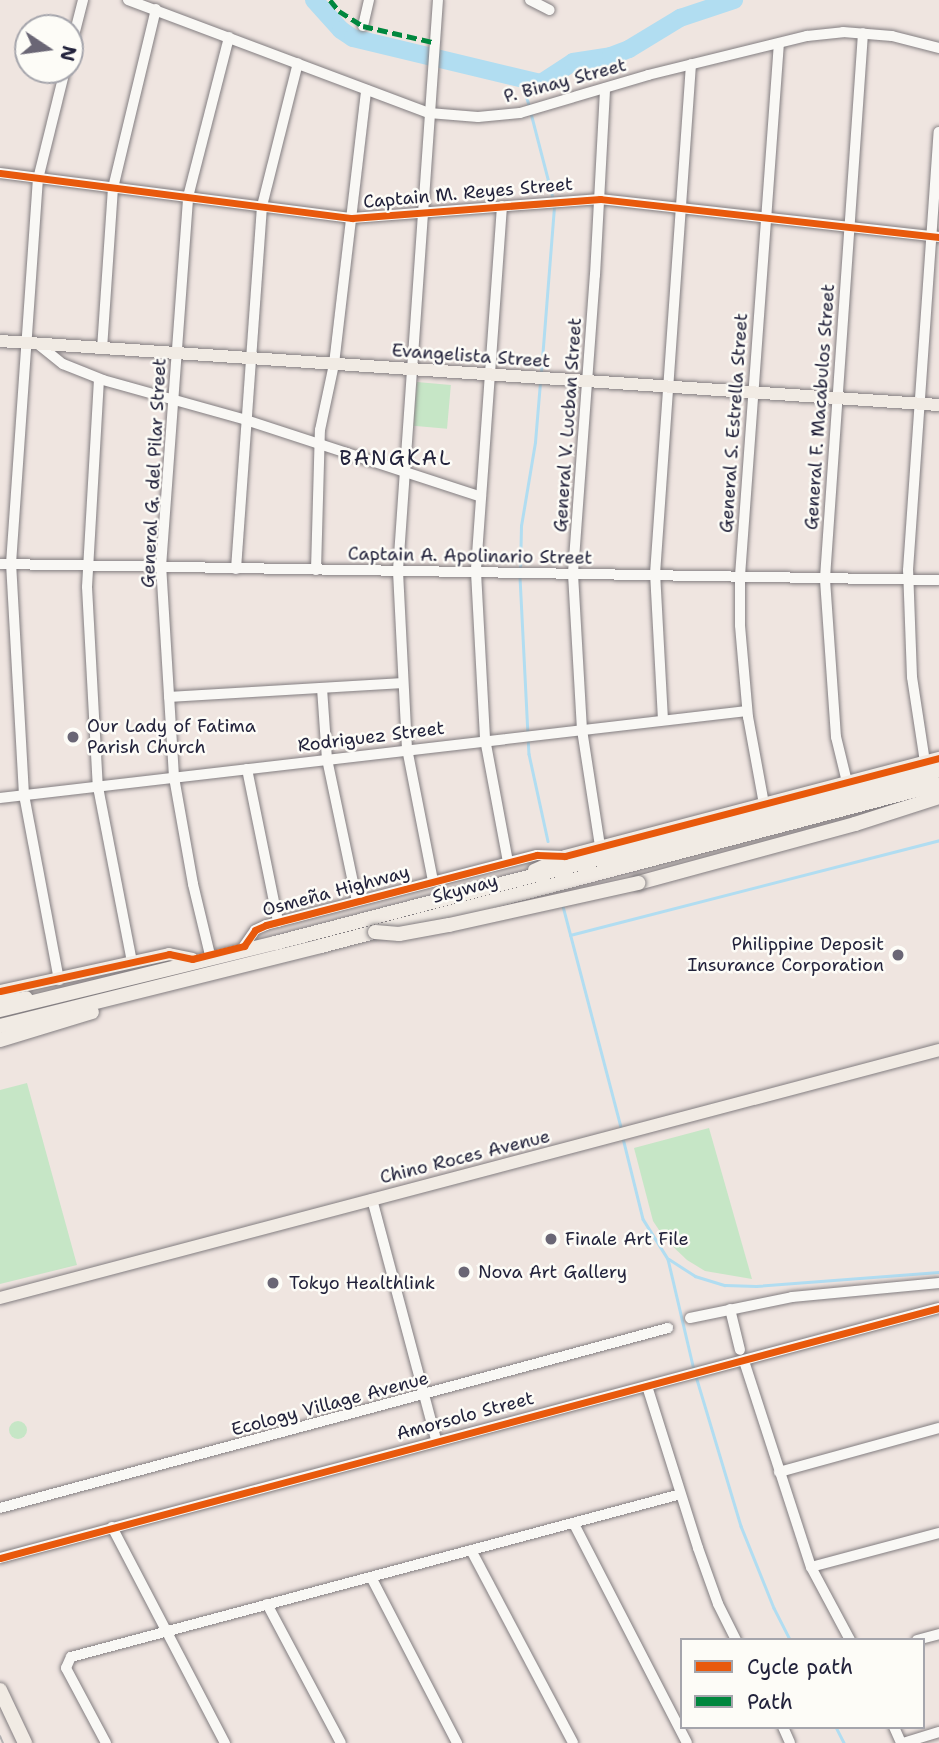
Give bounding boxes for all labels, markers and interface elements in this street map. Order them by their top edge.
north arrow [14,14,84,84]
text: N [54,43,82,64]
street label: P. Binay Street [501,54,629,108]
street label: Captain M. Reyes Street [362,173,574,213]
street label: General F. Macabulos Street [801,283,839,531]
street label: General S. Estrella Street [716,312,752,534]
street label: General V. Lucban Street [550,317,586,533]
street label: Evangelista Street [391,340,551,372]
street label: General G. del Pilar Street [137,358,171,588]
district label: BANGKAL [340,445,452,471]
street label: Captain A. Apolinario Street [348,543,592,569]
place label: Our Lady of Fatima Parish Church [87,716,256,758]
street label: Rodriguez Street [296,717,446,757]
marker: Our Lady of Fatima Parish Church [65,729,81,745]
street label: Osmeña Highway [260,861,412,921]
street label: Skyway [430,870,500,908]
place label: Philippine Deposit Insurance Corporation [687,934,884,976]
marker: Philippine Deposit Insurance Corporation [890,947,906,963]
street label: Chino Roces Avenue [378,1125,552,1189]
place label: Finale Art File [565,1228,689,1250]
marker: Finale Art File [543,1231,559,1247]
place label: Nova Art Gallery [478,1261,627,1283]
marker: Nova Art Gallery [456,1264,472,1280]
place label: Tokyo Healthlink [289,1272,435,1294]
marker: Tokyo Healthlink [263,1273,283,1293]
street label: Ecology Village Avenue [229,1367,431,1441]
street label: Amorsolo Street [394,1387,536,1445]
legend [680,1638,925,1729]
text: Cycle path [747,1653,853,1681]
text: Path [747,1688,793,1716]

